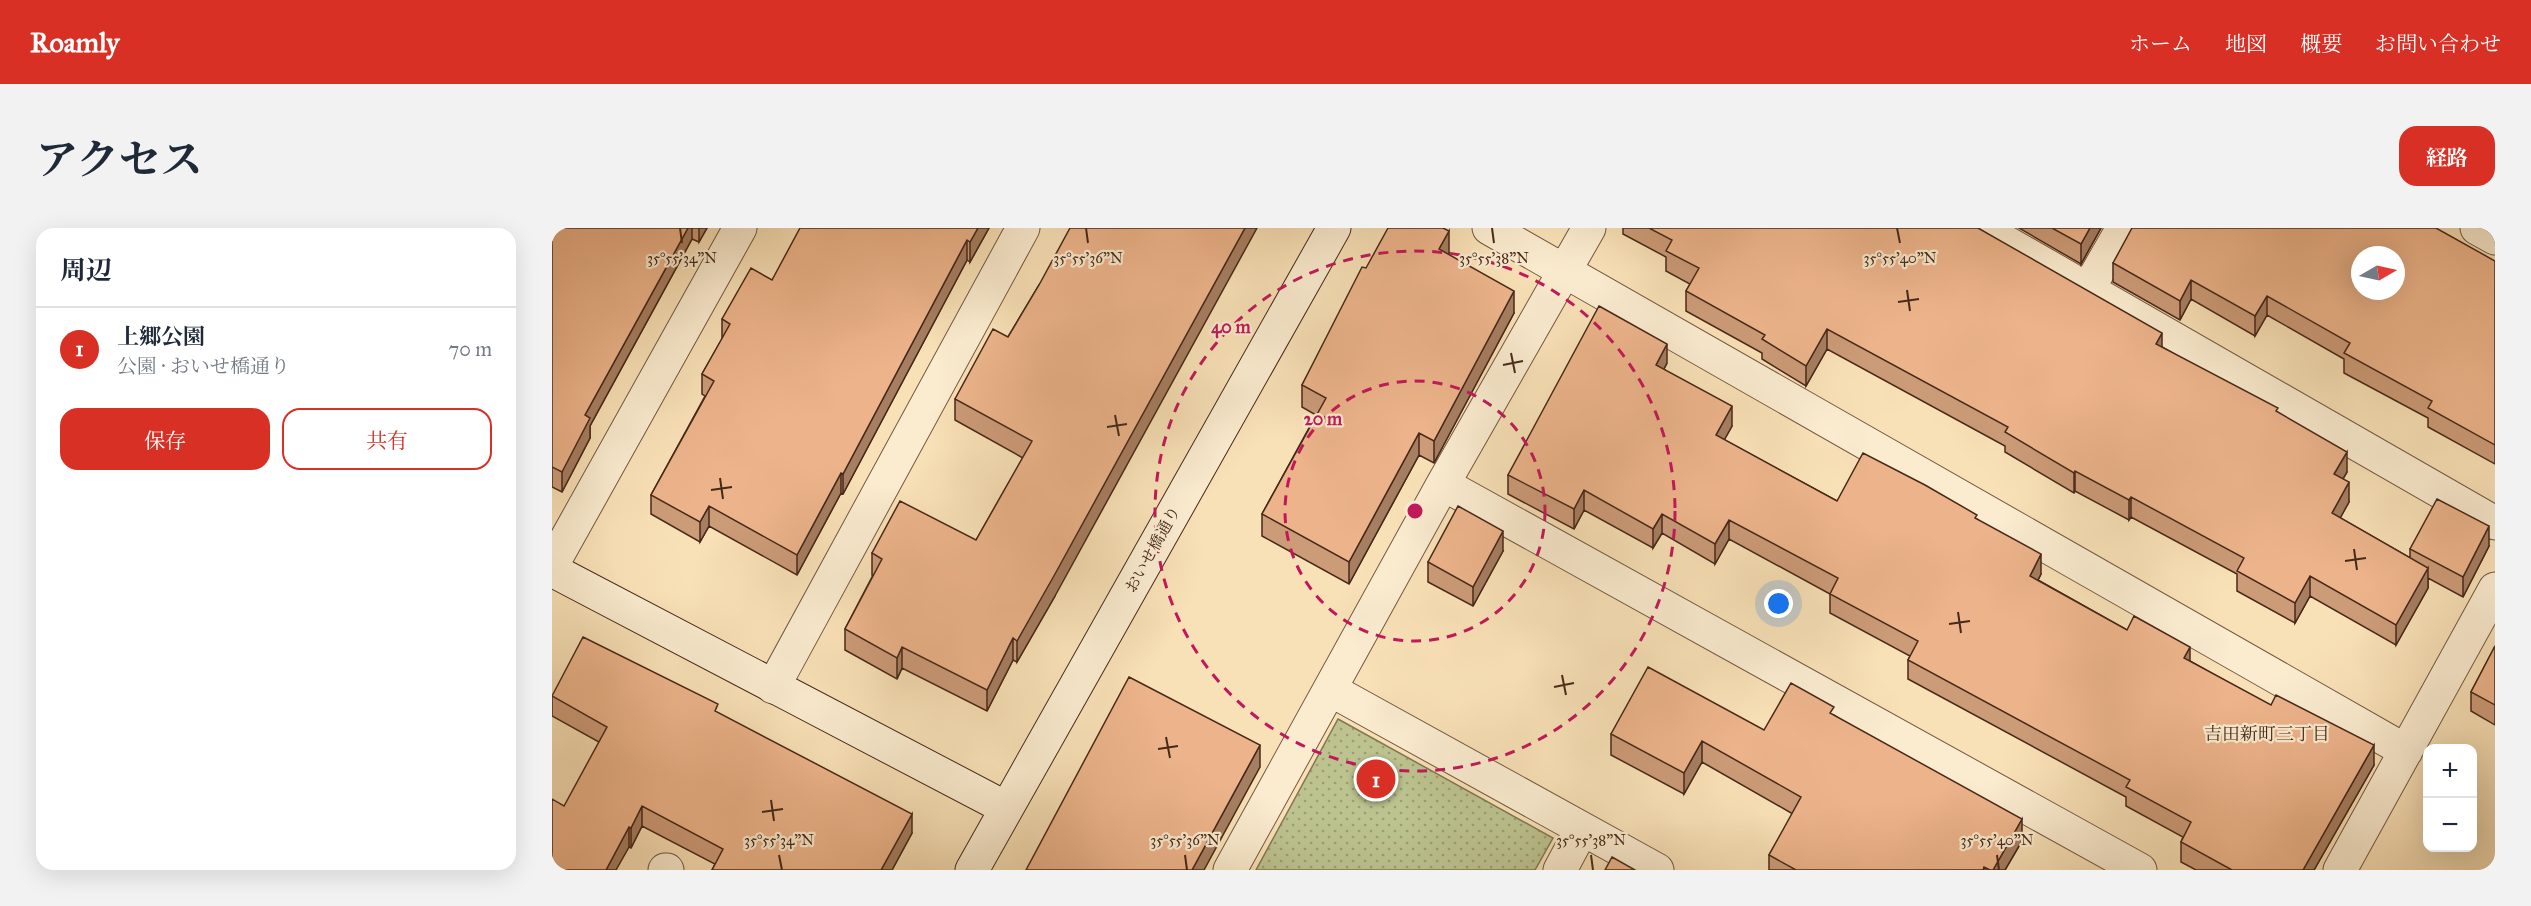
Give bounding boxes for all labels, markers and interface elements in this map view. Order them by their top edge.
text: Roamly [30,25,119,60]
text: ホーム [2129,31,2192,57]
text: 地図 [2225,31,2267,57]
text: 概要 [2300,31,2342,57]
text: お問い合わせ [2375,31,2501,57]
button: 経路 [2399,126,2495,186]
text: アクセス [36,134,203,186]
north arrow [2351,246,2405,300]
text: 35°55'34"N [647,249,717,267]
text: 35°55'36"N [1053,249,1123,267]
text: 35°55'38"N [1459,249,1529,267]
text: 35°55'40"N [1864,249,1937,267]
text: 周辺 [60,254,112,286]
text: 40 m [1211,316,1252,339]
text: 上郷公園 [117,323,205,350]
text: 1 [76,337,83,361]
text: 70 m [449,337,492,361]
text: 公園 · おいせ橋通り [117,354,290,378]
button: 保存 [60,408,270,470]
button: 共有 [282,408,492,470]
text: 20 m [1304,408,1343,430]
centre of rings [1405,501,1425,521]
street label: おいせ橋通り [1121,503,1184,596]
your location [1764,589,1793,618]
district label: 吉田新町三丁目 [2204,723,2330,745]
map controls [2423,744,2477,852]
button: + [2423,744,2477,798]
pin: 1 [1356,756,1396,802]
button: − [2423,798,2477,852]
text: 35°55'34"N [744,831,814,849]
text: 35°55'36"N [1150,831,1220,849]
text: 35°55'38"N [1556,831,1626,849]
text: 35°55'40"N [1961,831,2034,849]

